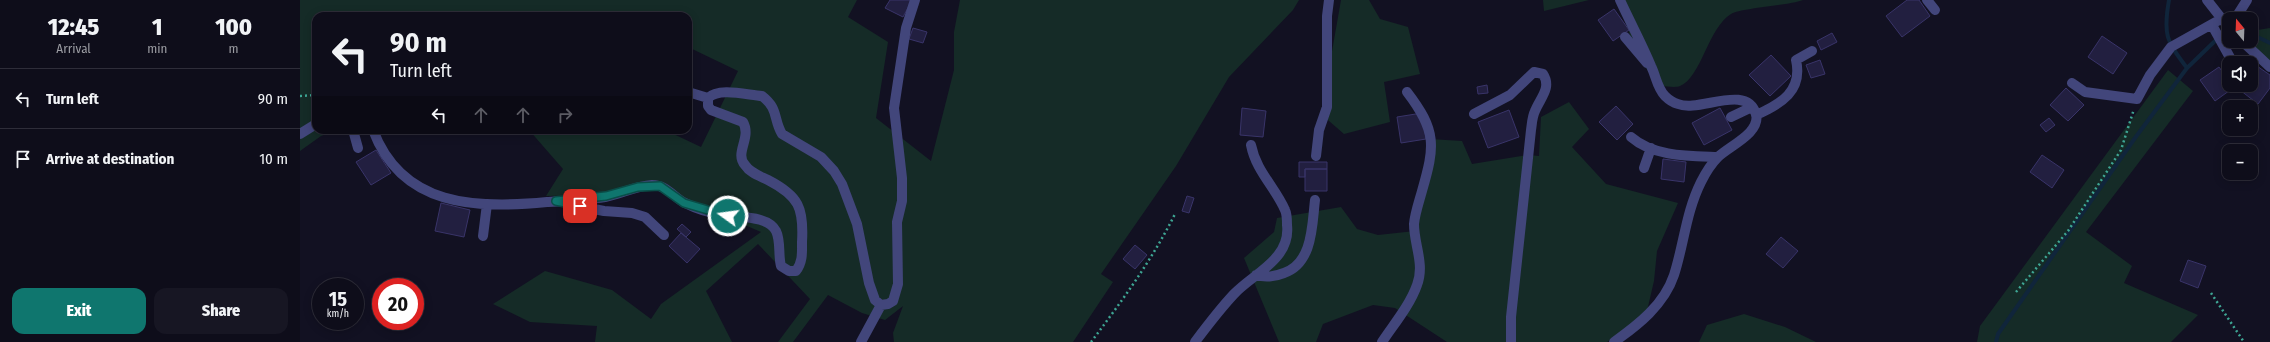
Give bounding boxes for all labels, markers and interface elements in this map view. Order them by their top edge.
north arrow [2222,12,2258,48]
map controls [2222,12,2258,180]
text: 12:45 [48,13,99,41]
text: 1 [152,13,162,41]
text: 100 [215,13,252,41]
text: 90 m [390,26,447,59]
icon: left [324,28,376,80]
text: Arrival [56,41,91,56]
text: min [147,41,167,56]
text: m [229,41,239,56]
button: sound [2222,56,2258,92]
text: Turn left [390,60,452,82]
icon: left [12,88,34,110]
text: Turn left [46,90,99,108]
text: 90 m [258,90,288,108]
button: + [2222,100,2258,136]
icon: left [428,104,450,126]
icon: ahead [470,104,492,126]
icon: ahead [512,104,534,126]
icon: right [554,104,576,126]
button: − [2222,144,2258,180]
icon: arrive [12,148,34,170]
text: Arrive at destination [46,150,174,168]
text: 10 m [259,150,288,168]
pin [563,189,597,223]
icon: arrive [569,195,591,217]
position arrow [707,195,749,237]
speed limit sign: 20 [372,278,424,330]
text: 15 [329,287,347,311]
button: Exit [12,288,146,334]
button: Share [154,288,288,334]
text: km/h [327,308,349,320]

